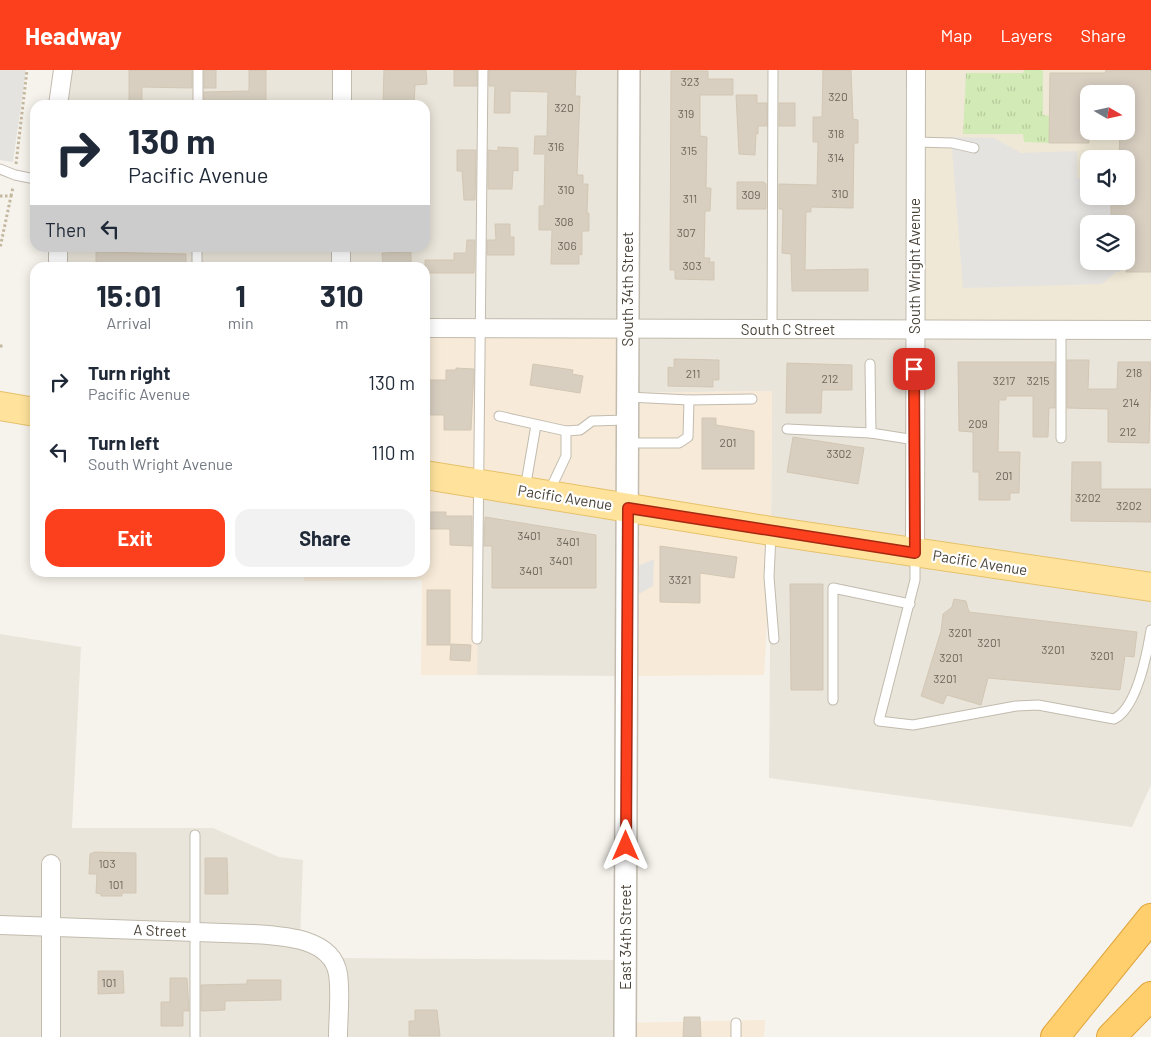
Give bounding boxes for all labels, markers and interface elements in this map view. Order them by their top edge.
text: Headway [25,21,122,50]
text: Map [940,24,972,46]
text: Layers [1000,24,1053,46]
text: Share [1081,24,1126,46]
house number: 323 [681,74,699,88]
north arrow [1080,85,1135,140]
map controls [1080,85,1135,270]
house number: 320 [828,89,848,103]
house number: 320 [554,100,574,114]
house number: 319 [678,106,694,120]
text: 130 m [128,119,215,161]
icon: right [45,120,110,185]
house number: 318 [828,126,844,140]
house number: 316 [548,139,564,153]
house number: 315 [681,143,697,157]
house number: 314 [828,150,844,164]
button: sound [1080,150,1135,205]
text: Pacific Avenue [128,161,268,187]
house number: 310 [557,182,575,196]
house number: 310 [831,186,849,200]
house number: 309 [741,187,761,201]
house number: 311 [683,191,697,205]
street label: South Wright Avenue [905,198,923,334]
house number: 308 [554,214,574,228]
icon: left [96,215,124,243]
button: layers [1080,215,1135,270]
text: Then [45,218,86,241]
house number: 307 [677,225,696,239]
street label: South 34th Street [618,231,636,347]
house number: 306 [557,238,577,252]
house number: 303 [682,258,702,272]
text: 15:01 [96,277,161,313]
text: 1 [235,277,246,313]
text: 310 [320,277,364,313]
text: Arrival [106,313,151,332]
text: min [228,313,254,332]
text: m [335,313,348,332]
street label: South C Street [741,320,835,338]
pin [893,348,935,390]
icon: arrive [900,355,928,383]
text: Turn right [88,361,170,384]
house number: 218 [1126,365,1142,379]
house number: 211 [686,366,700,380]
icon: right [45,368,73,396]
text: 130 m [368,371,415,394]
house number: 212 [822,371,838,385]
house number: 3217 [993,373,1015,387]
house number: 3215 [1027,373,1049,387]
text: Pacific Avenue [88,384,190,403]
house number: 214 [1122,395,1140,409]
house number: 209 [968,416,988,430]
house number: 212 [1120,424,1136,438]
text: Turn left [88,431,159,454]
house number: 201 [719,435,737,449]
icon: left [45,438,73,466]
text: 110 m [371,441,415,464]
house number: 3302 [826,446,852,460]
text: South Wright Avenue [88,454,233,473]
house number: 201 [995,468,1013,482]
street label: Pacific Avenue [516,481,614,513]
house number: 3202 [1075,490,1101,504]
house number: 3202 [1116,498,1142,512]
button: Exit [45,509,225,567]
button: Share [235,509,415,567]
house number: 3401 [517,528,541,542]
house number: 3401 [556,534,580,548]
street label: Pacific Avenue [931,546,1029,578]
house number: 3401 [549,553,573,567]
house number: 3401 [519,563,543,577]
house number: 3321 [669,572,691,586]
house number: 3201 [948,625,972,639]
house number: 3201 [977,635,1001,649]
house number: 3201 [1041,642,1065,656]
house number: 3201 [1090,648,1114,662]
house number: 3201 [939,650,963,664]
house number: 3201 [933,671,957,685]
position arrow [599,819,651,871]
house number: 103 [98,856,116,870]
house number: 101 [109,877,123,891]
street label: East 34th Street [616,884,634,990]
street label: A Street [133,920,187,940]
house number: 101 [102,975,116,989]

